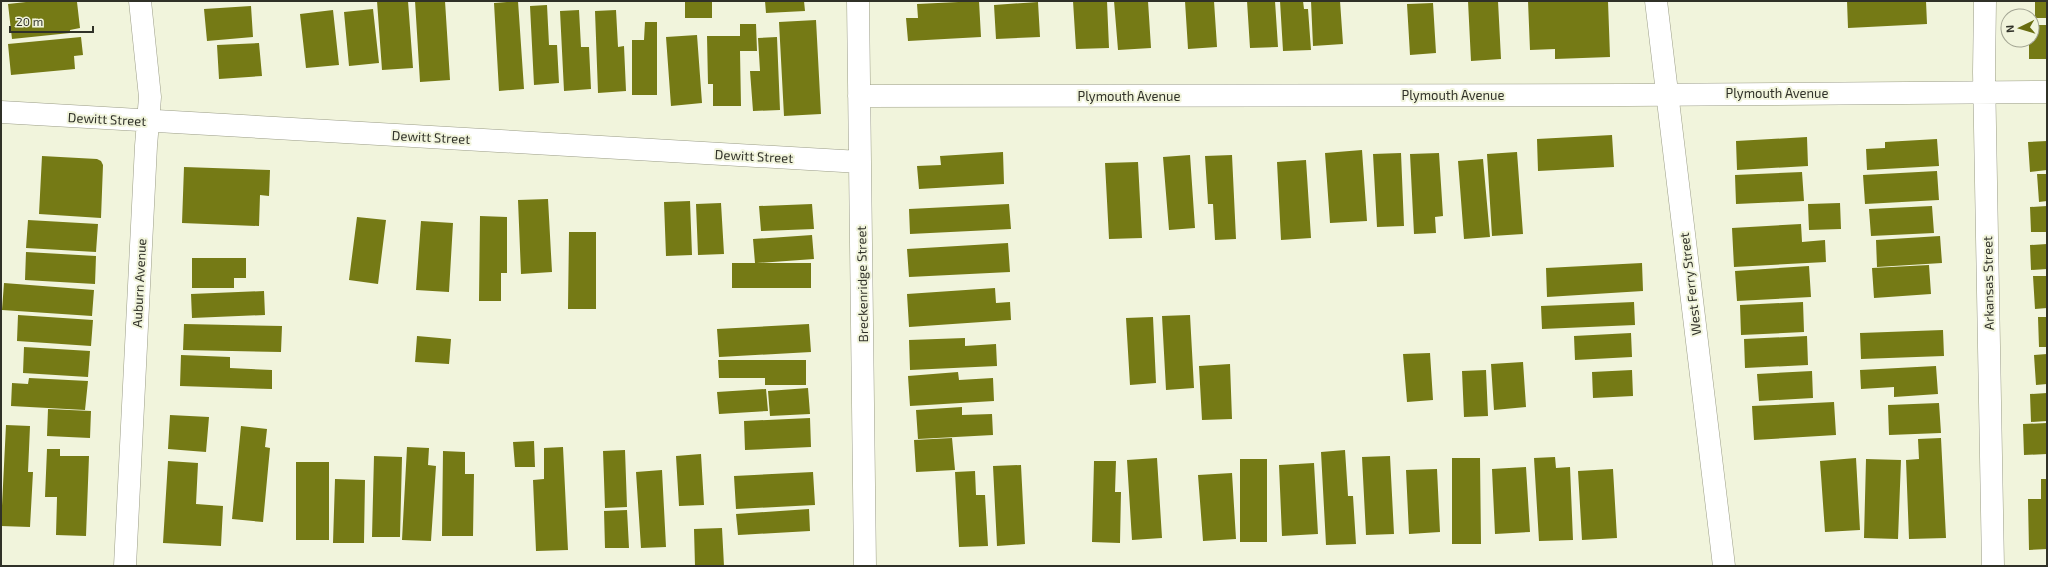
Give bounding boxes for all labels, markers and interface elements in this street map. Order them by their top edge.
scale bar [10,8,93,34]
north arrow [2000,8,2040,48]
text: 20 m [16,14,43,28]
text: N [2003,24,2016,33]
street label: Plymouth Avenue [1726,85,1828,101]
street label: Plymouth Avenue [1402,87,1504,103]
street label: Plymouth Avenue [1078,88,1180,104]
street label: Dewitt Street [67,109,147,129]
street label: Dewitt Street [391,127,471,147]
street label: Dewitt Street [714,146,794,166]
street label: Breckenridge Street [853,226,871,342]
street label: West Ferry Street [1676,232,1704,336]
street label: Arkansas Street [1979,236,1997,330]
street label: Auburn Avenue [129,238,149,328]

